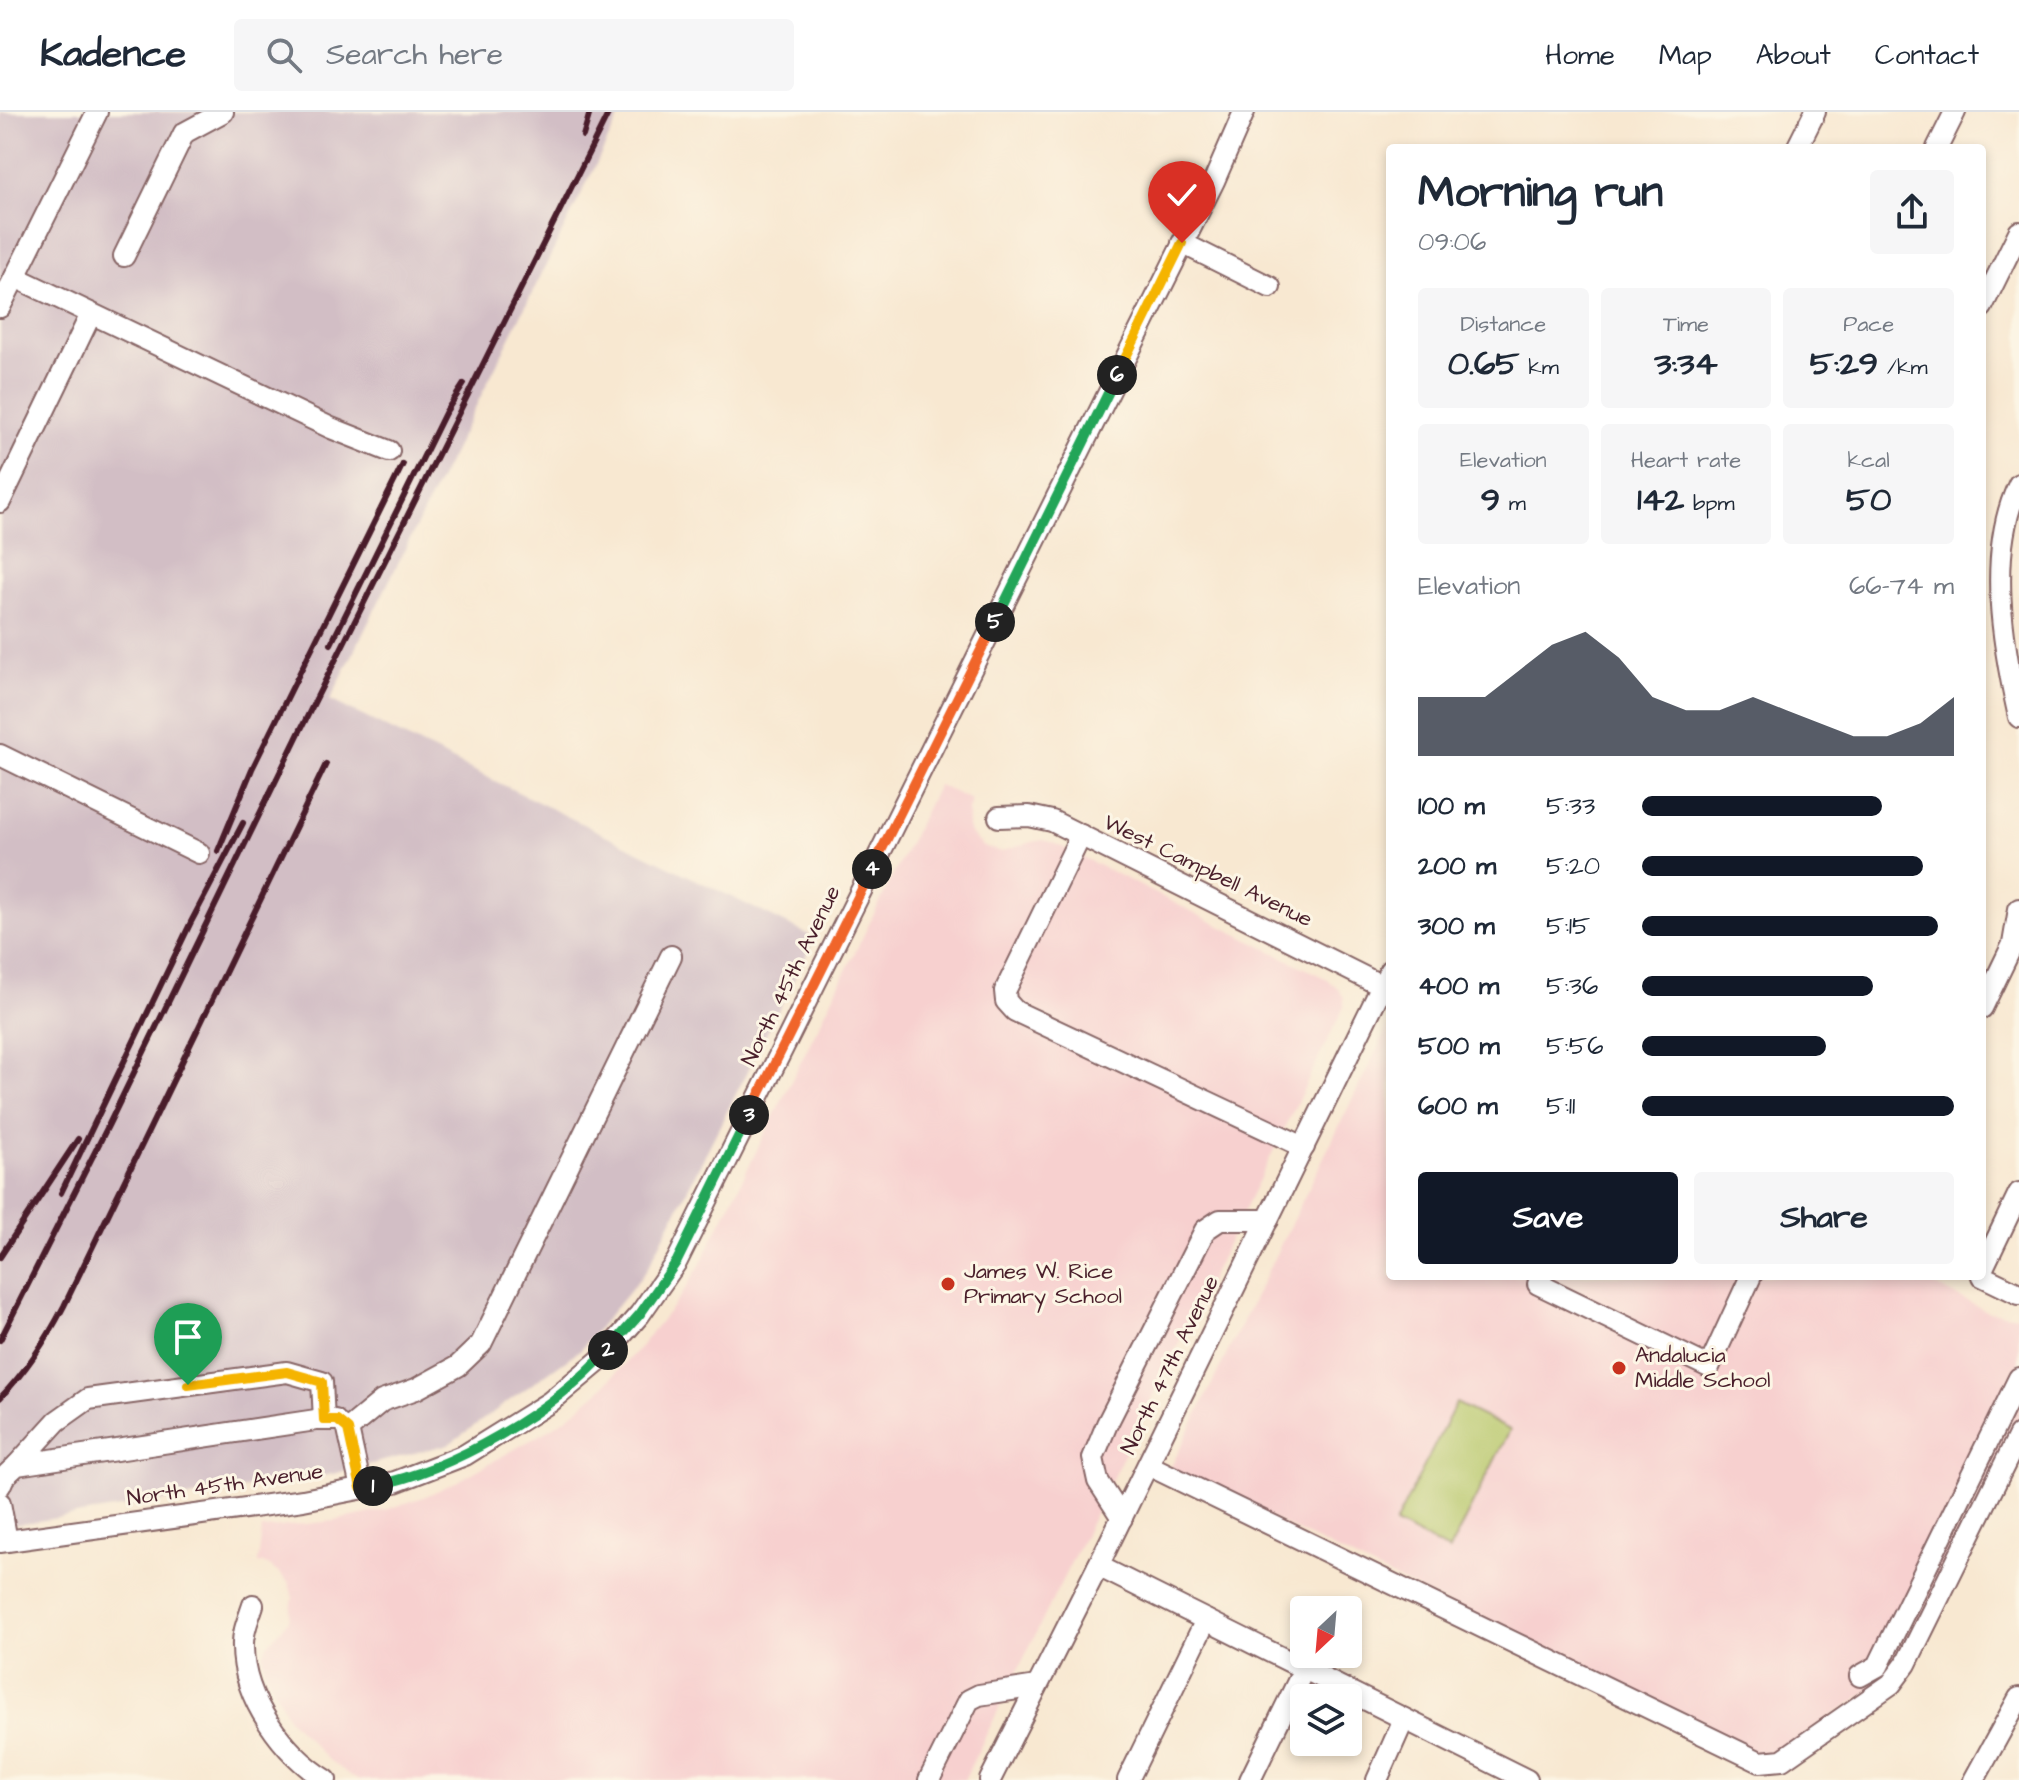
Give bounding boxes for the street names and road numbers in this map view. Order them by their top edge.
street label: West Campbell Avenue [1098,807,1318,935]
street label: North 45th Avenue [734,880,848,1072]
street label: North 47th Avenue [1113,1270,1227,1460]
street label: North 45th Avenue [125,1456,325,1514]

